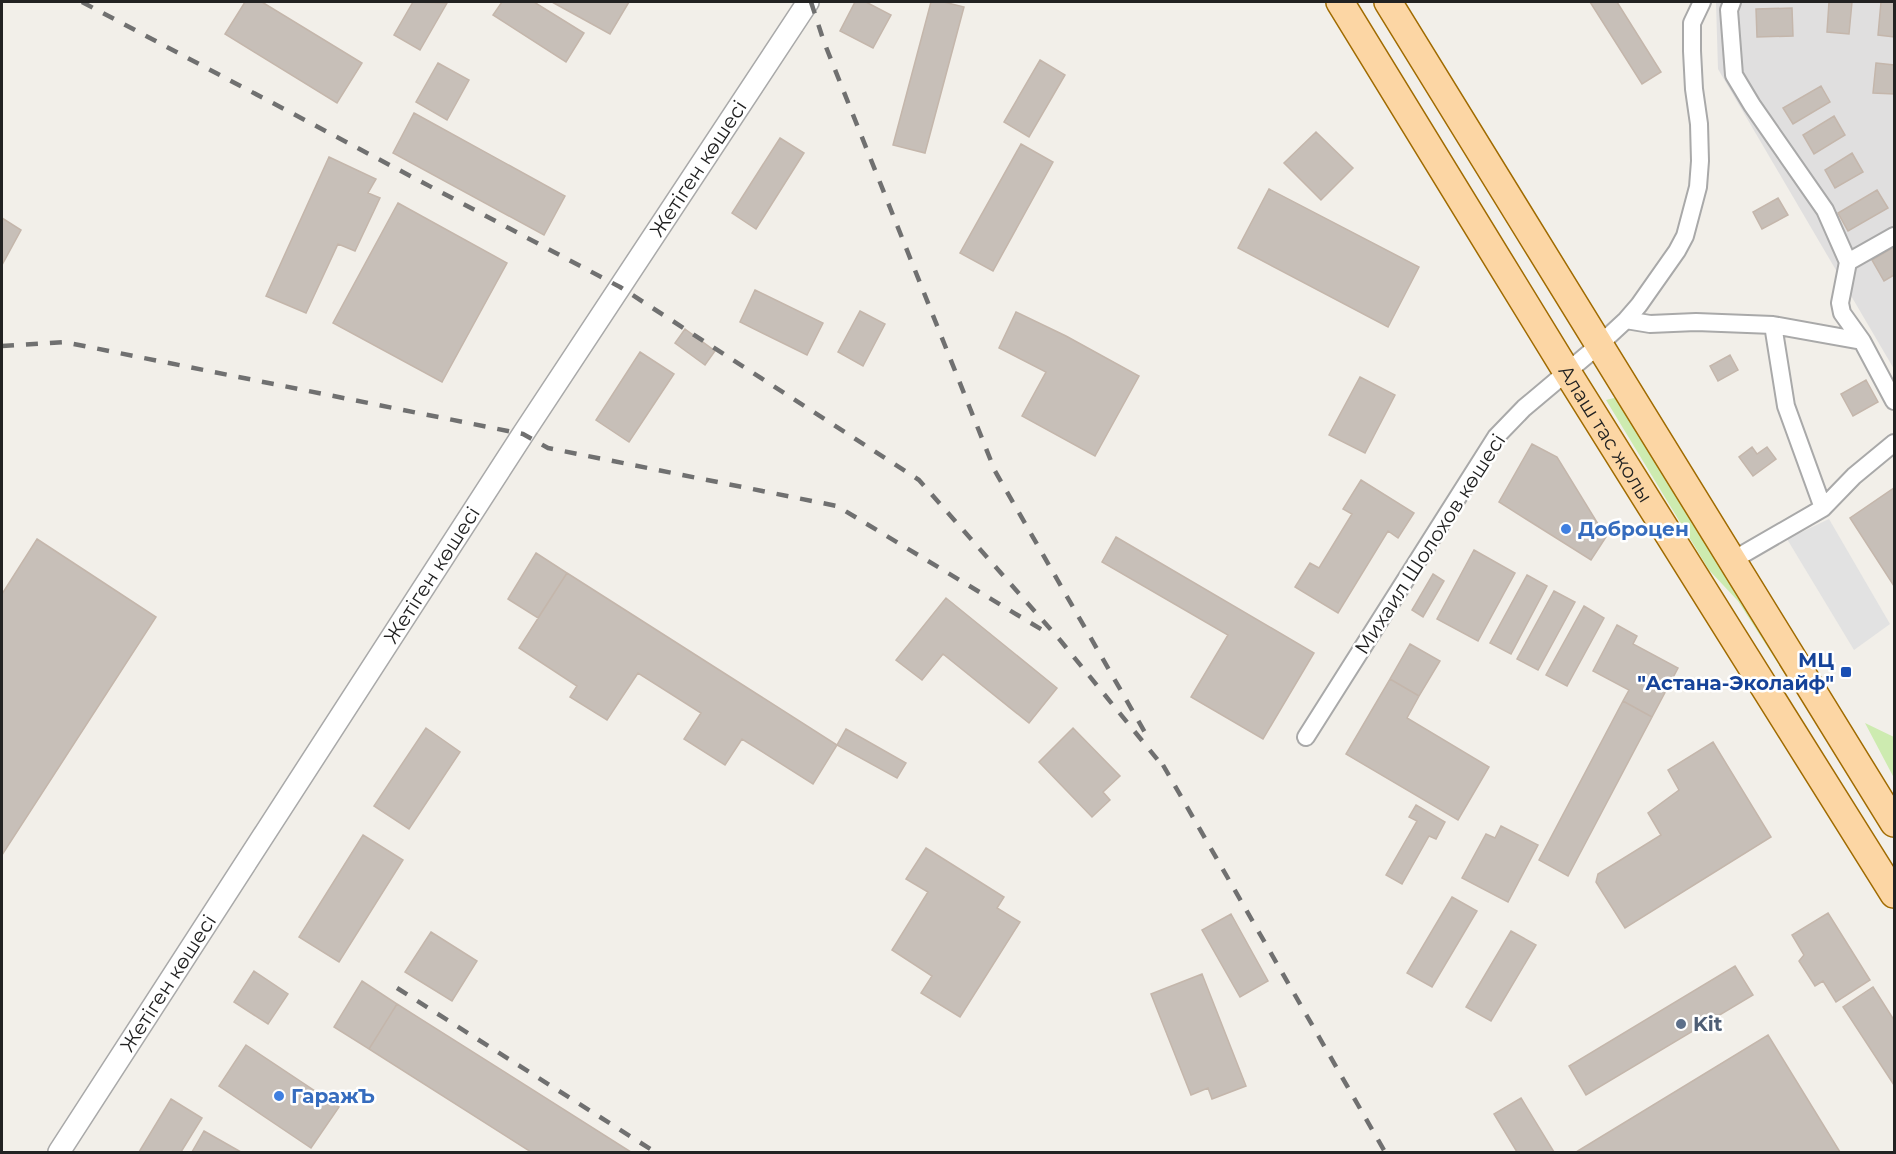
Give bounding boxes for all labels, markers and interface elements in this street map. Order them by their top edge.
street label: Жетіген көшесі [645,96,752,241]
street label: Алаш тас жолы [1554,361,1658,507]
street label: Михаил Шолохов көшесі [1350,429,1510,659]
street label: Жетіген көшесі [379,502,485,648]
place label: Доброцен [1578,517,1689,541]
marker: Доброцен [1559,522,1573,536]
place label: МЦ "Астана-Эколайф" [1637,648,1834,695]
marker: МЦ "Астана-Эколайф" [1839,665,1853,679]
street label: Жетіген көшесі [115,910,221,1056]
place label: Kit [1693,1012,1723,1036]
marker: Kit [1674,1017,1688,1031]
place label: ГаражЪ [291,1084,375,1108]
marker: ГаражЪ [272,1089,286,1103]

